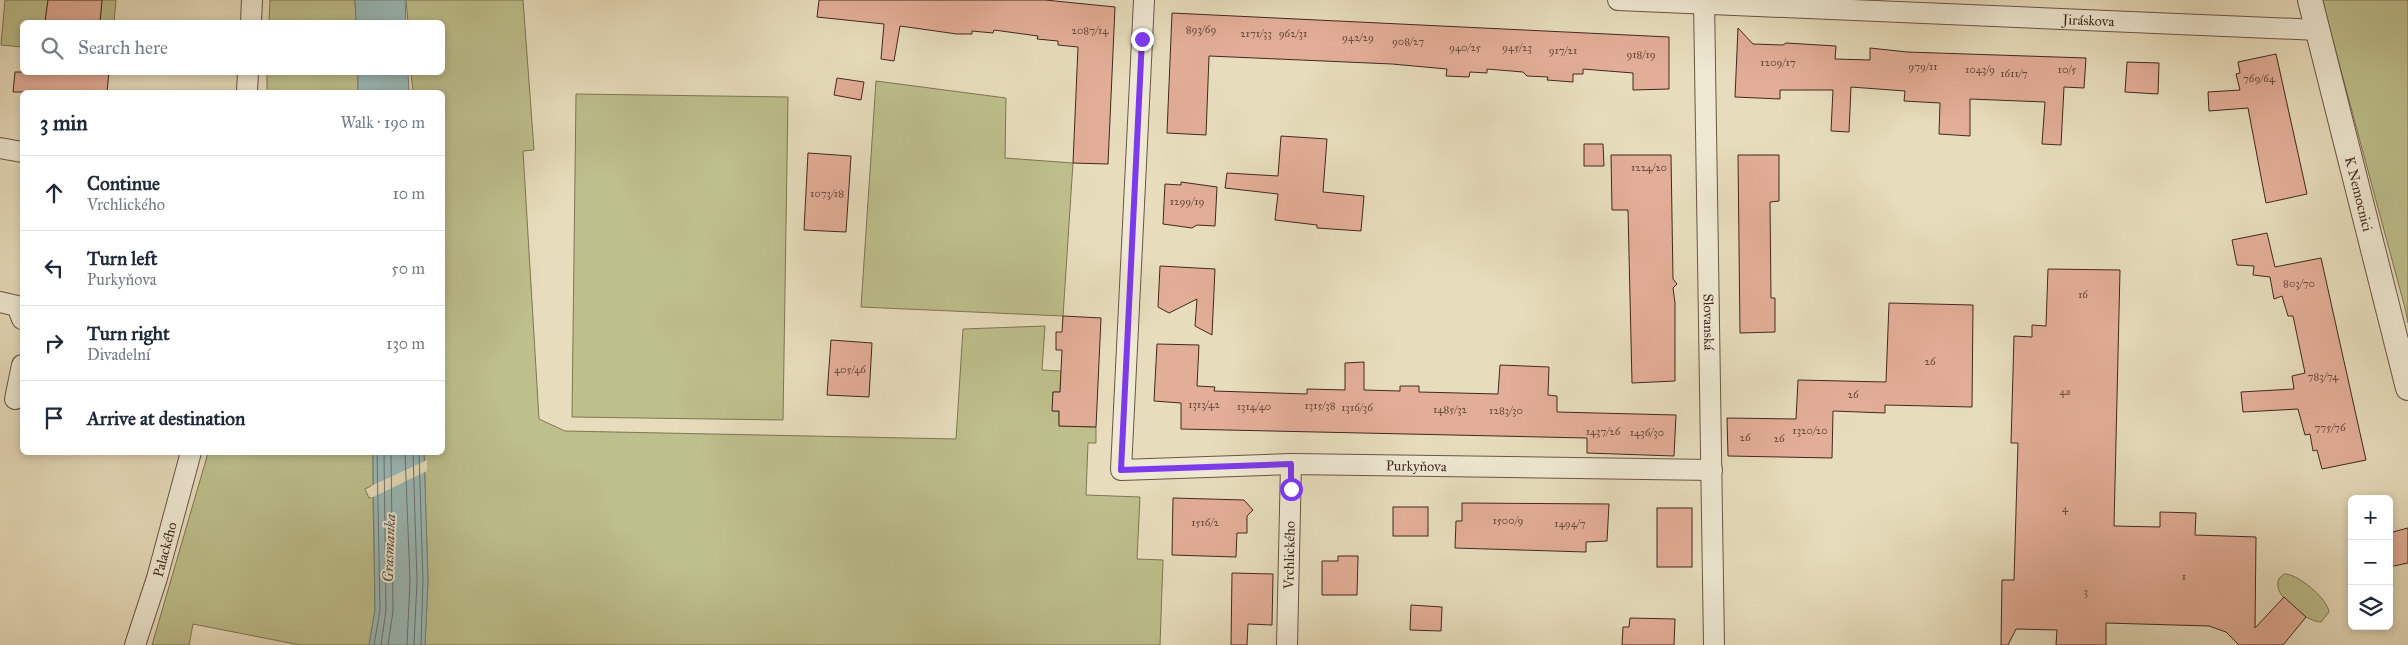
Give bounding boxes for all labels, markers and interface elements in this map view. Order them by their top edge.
street label: Jiráskova [2060,10,2115,30]
search box [20,20,445,75]
house number: 893/69 [1186,23,1216,36]
house number: 2087/14 [1072,24,1109,37]
house number: 2171/33 [1240,27,1272,40]
house number: 962/31 [1279,27,1307,40]
route end [1131,28,1154,51]
house number: 942/29 [1342,31,1374,44]
icon: search [38,34,66,62]
house number: 908/27 [1392,35,1424,48]
text: Search here [78,36,168,59]
house number: 940/25 [1449,41,1481,54]
house number: 945/23 [1502,41,1532,54]
house number: 917/21 [1549,44,1577,57]
house number: 918/19 [1626,48,1656,61]
house number: 1209/17 [1760,56,1796,69]
house number: 979/11 [1908,60,1938,73]
house number: 1043/9 [1965,63,1995,76]
house number: 10/5 [2058,63,2076,76]
house number: 1611/7 [2000,67,2028,80]
house number: 769/64 [2243,72,2276,85]
text: 3 min [40,110,88,136]
text: Walk · 190 m [341,113,425,132]
street label: K Nemocnici [2341,155,2377,233]
house number: 1224/20 [1631,161,1667,174]
text: Continue [87,172,160,195]
icon: ahead [40,179,68,207]
text: 10 m [393,184,425,203]
house number: 1073/18 [810,187,844,200]
text: Vrchlického [87,195,165,214]
house number: 1299/19 [1170,195,1204,208]
text: Turn left [87,247,157,270]
icon: left [40,254,68,282]
text: 50 m [391,259,425,278]
text: Purkyňova [87,270,157,289]
house number: 803/70 [2283,277,2315,290]
house number: 16 [2078,288,2088,301]
street label: Slovanská [1700,294,1718,350]
text: Turn right [87,322,170,345]
icon: right [40,329,68,357]
text: 130 m [386,334,425,353]
text: Divadelní [87,345,150,364]
house number: 26 [1924,355,1936,368]
house number: 405/46 [834,363,866,376]
house number: 783/74 [2308,370,2339,383]
house number: 4a [2060,385,2071,398]
house number: 26 [1847,388,1859,401]
house number: 1313/42 [1188,398,1220,411]
house number: 1315/38 [1304,399,1336,412]
house number: 1314/40 [1237,400,1271,413]
house number: 1316/36 [1341,401,1373,414]
house number: 1485/32 [1433,403,1468,416]
icon: arrive [40,404,68,432]
house number: 1283/30 [1489,404,1523,417]
text: Arrive at destination [87,407,245,430]
house number: 775/76 [2314,421,2346,434]
house number: 1320/20 [1792,424,1828,437]
house number: 1437/26 [1586,425,1621,438]
house number: 1436/30 [1630,426,1664,439]
house number: 26 [1739,431,1751,444]
house number: 26 [1773,432,1785,445]
street label: Purkyňova [1386,457,1447,475]
route start [1280,478,1303,501]
map controls [2348,495,2393,630]
button: + [2348,495,2393,540]
house number: 4 [2062,502,2069,515]
water label: Grasmanka [379,513,399,583]
house number: 1500/9 [1492,514,1524,527]
house number: 1516/2 [1191,516,1219,529]
house number: 1494/7 [1554,517,1586,530]
street label: Palackého [149,520,180,579]
street label: Vrchlického [1280,521,1298,590]
button: − [2348,540,2393,585]
house number: 1 [2182,570,2186,583]
house number: 3 [2084,585,2088,598]
button: layers [2348,585,2393,630]

